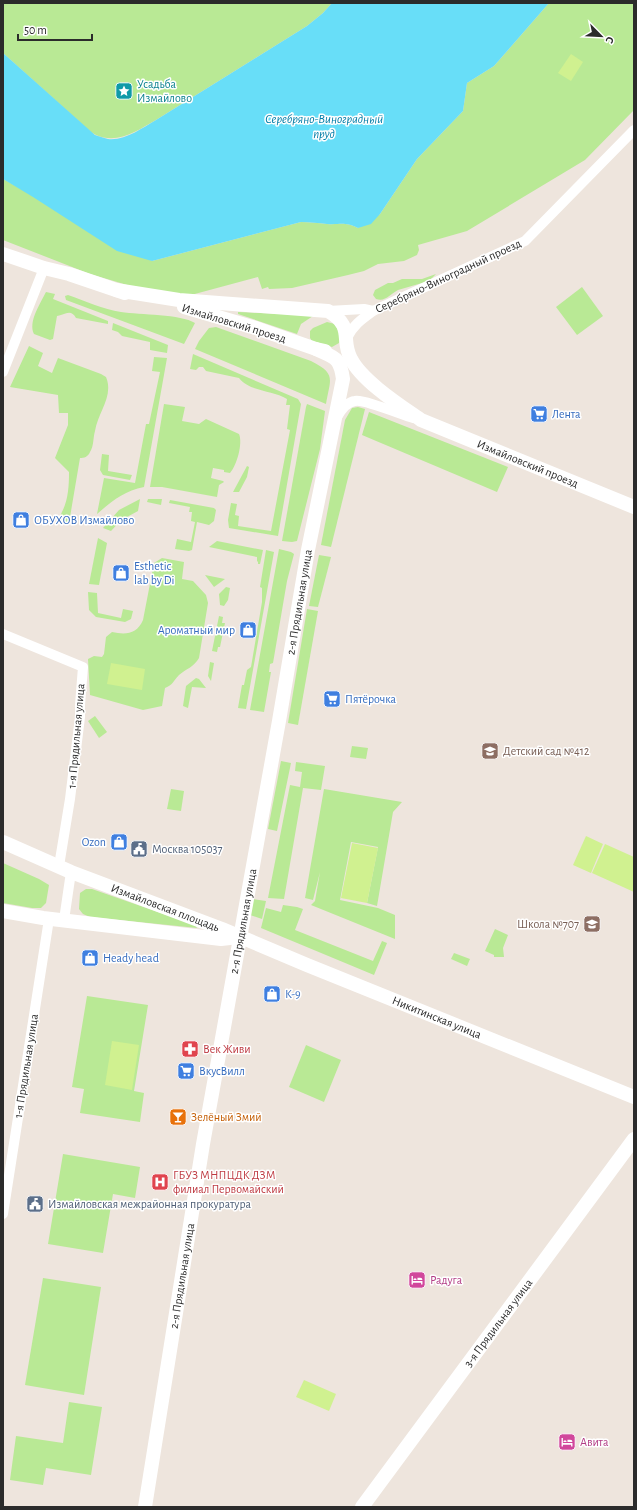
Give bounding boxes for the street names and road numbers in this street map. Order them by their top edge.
street label: Серебряно-Виноградный проезд [373,237,523,315]
street label: Измайловский проезд [180,301,288,345]
street label: Измайловский проезд [475,437,580,490]
street label: 2-я Прядильная улица [284,548,314,656]
street label: 1-я Прядильная улица [65,683,88,789]
street label: 2-я Прядильная улица [228,867,258,975]
street label: Измайловская площадь [109,882,221,934]
street label: Никитинская улица [391,994,484,1041]
street label: 1-я Прядильная улица [12,1013,41,1119]
street label: 2-я Прядильная улица [168,1222,196,1330]
street label: 3-я Прядильная улица [462,1276,535,1369]

